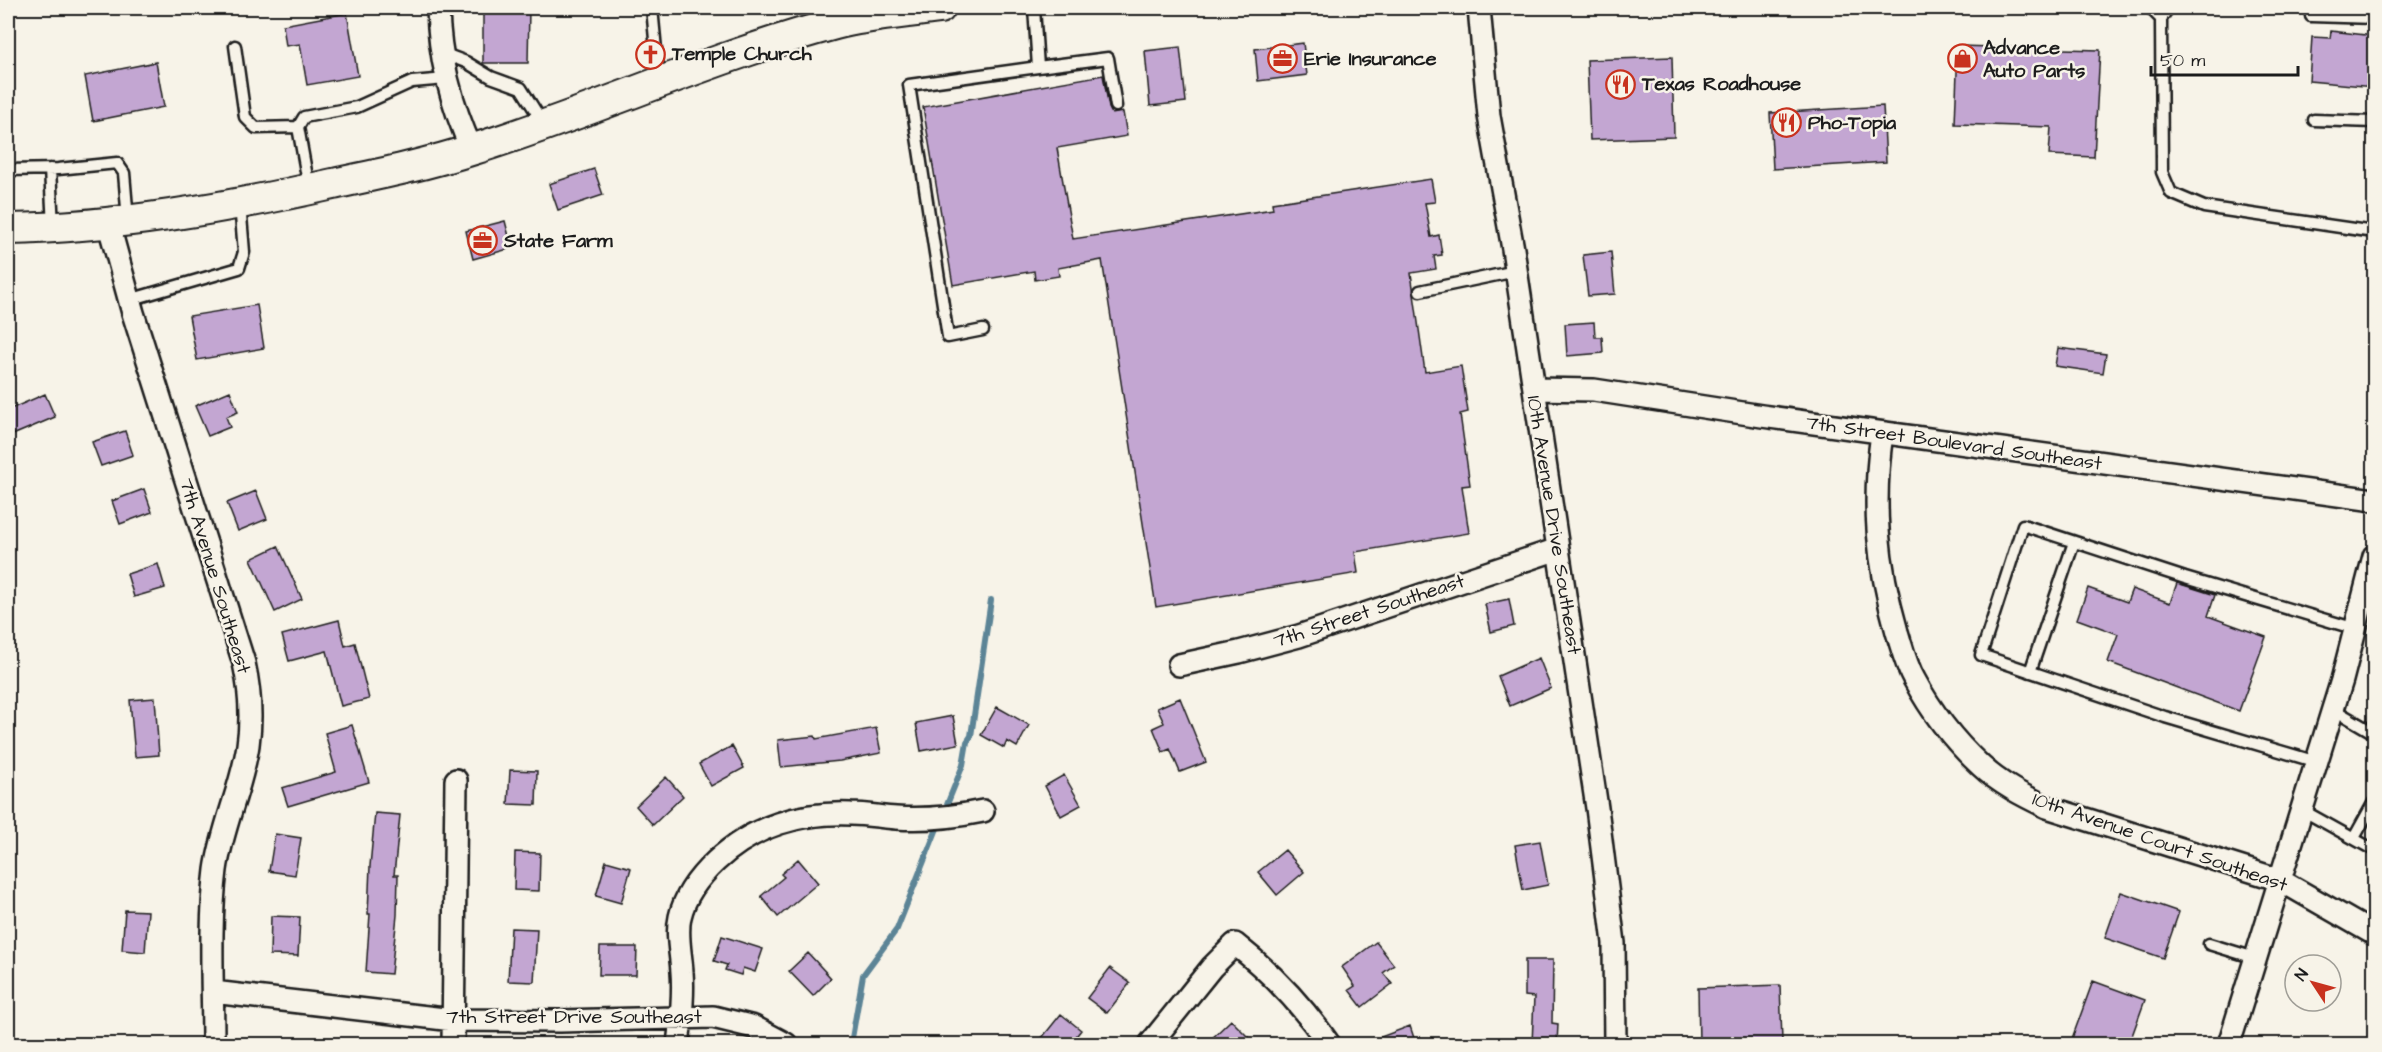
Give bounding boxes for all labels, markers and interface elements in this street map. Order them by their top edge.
place label: Advance Auto Parts [1983,34,2085,85]
church icon: Temple Church [635,38,667,70]
scale bar [2151,39,2298,77]
place label: Temple Church [671,40,813,68]
office icon: Erie Insurance [1267,43,1299,75]
shop icon: Advance Auto Parts [1946,43,1978,75]
place label: Erie Insurance [1304,45,1437,73]
text: 50 m [2160,48,2205,73]
restaurant icon: Texas Roadhouse [1605,68,1637,100]
place label: Texas Roadhouse [1641,70,1801,98]
restaurant icon: Pho-Topia [1771,107,1803,139]
place label: Pho-Topia [1808,109,1897,137]
office icon: State Farm [467,225,499,257]
place label: State Farm [503,227,613,255]
street label: 10th Avenue Drive Southeast [1520,394,1588,656]
street label: 7th Street Boulevard Southeast [1804,408,2104,478]
street label: 7th Avenue Southeast [172,475,258,677]
street label: 7th Street Southeast [1270,567,1468,655]
street label: 10th Avenue Court Southeast [2029,785,2291,899]
north arrow [2283,953,2343,1013]
text: N [2290,964,2314,985]
street label: 7th Street Drive Southeast [446,1003,702,1031]

